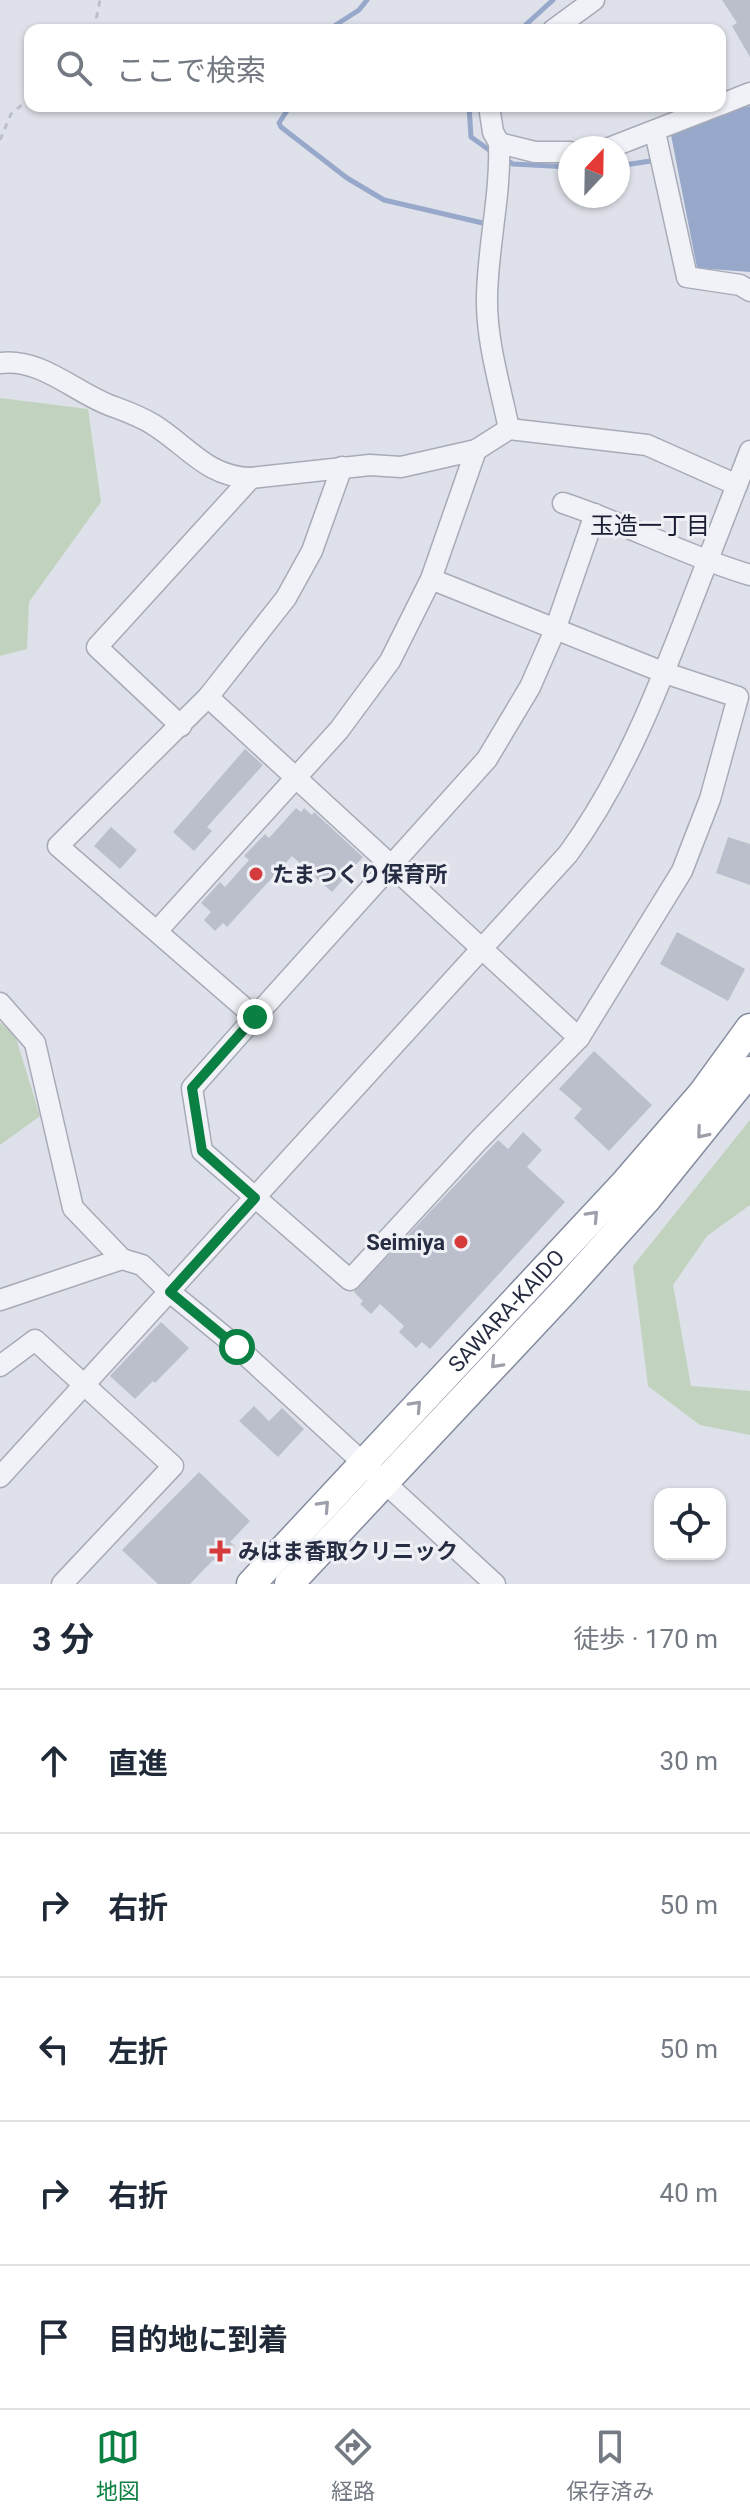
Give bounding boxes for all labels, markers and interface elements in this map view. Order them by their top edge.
search box [24,24,726,112]
icon: search [52,46,96,90]
text: ここで検索 [116,53,266,88]
north arrow [558,136,630,208]
district label: 玉造一丁目 [590,512,710,540]
place label: たまつくり保育所 [272,862,447,887]
marker: たまつくり保育所 [247,865,265,883]
route end [237,999,273,1035]
one-way arrow [697,1124,712,1138]
one-way arrow [584,1211,599,1225]
place label: Seimiya [366,1230,445,1255]
marker: Seimiya [452,1233,470,1251]
street label: SAWARA-KAIDO [443,1245,569,1377]
route start [219,1329,255,1365]
one-way arrow [490,1354,505,1368]
one-way arrow [407,1401,421,1416]
map controls [654,1488,726,1560]
button: locate [654,1488,726,1560]
one-way arrow [314,1501,328,1516]
place label: みはま香取クリニック [238,1539,458,1564]
marker: みはま香取クリニック [209,1540,231,1562]
text: 3 分 [32,1619,94,1659]
text: 徒歩 · 170 m [573,1624,718,1654]
icon: ahead [32,1739,76,1783]
text: 直進 [108,1746,168,1781]
text: 30 m [660,1746,718,1776]
icon: right [32,1883,76,1927]
text: 右折 [108,1890,168,1925]
text: 50 m [660,1890,718,1920]
icon: left [32,2027,76,2071]
text: 左折 [108,2034,168,2069]
text: 50 m [660,2034,718,2064]
icon: right [32,2171,76,2215]
text: 右折 [108,2178,168,2213]
text: 40 m [660,2178,718,2208]
icon: arrive [32,2315,76,2359]
text: 目的地に到着 [108,2322,288,2357]
tab: 地図 [96,2425,140,2505]
tab: 経路 [331,2425,375,2505]
tab: 保存済み [566,2425,654,2505]

